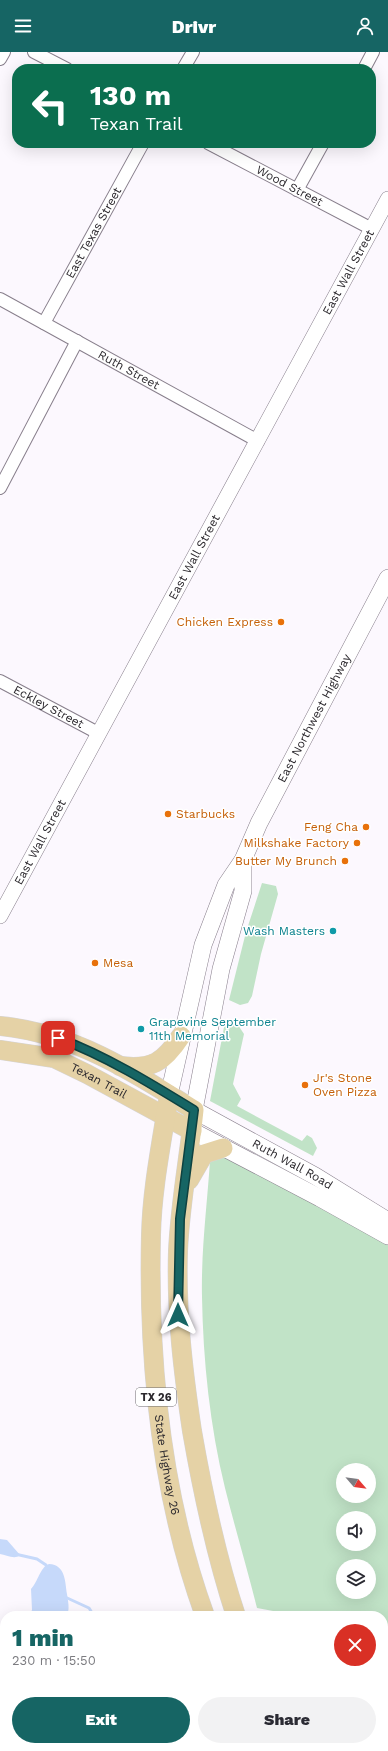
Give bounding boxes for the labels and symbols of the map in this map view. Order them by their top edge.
street label: Wood Street [254,162,325,209]
street label: East Texas Street [63,185,124,281]
street label: East Wall Street [320,227,377,317]
street label: Ruth Street [96,347,162,392]
street label: East Wall Street [165,512,223,602]
place label: Chicken Express [177,615,273,629]
marker: Chicken Express [276,617,286,627]
street label: East Northwest Highway [275,651,354,785]
street label: Eckley Street [11,682,86,731]
street label: East Wall Street [11,797,69,887]
place label: Starbucks [176,807,235,821]
marker: Starbucks [163,809,173,819]
place label: Feng Cha [304,820,358,834]
marker: Feng Cha [361,822,371,832]
place label: Milkshake Factory [244,836,350,850]
marker: Milkshake Factory [352,838,362,848]
place label: Butter My Brunch [235,854,337,868]
marker: Butter My Brunch [340,856,350,866]
place label: Wash Masters [243,924,325,938]
marker: Wash Masters [328,926,338,936]
place label: Mesa [103,956,133,970]
marker: Mesa [90,958,100,968]
place label: Grapevine September 11th Memorial [149,1015,276,1043]
pin [41,1021,75,1055]
marker: Grapevine September 11th Memorial [136,1024,146,1034]
street label: Texan Trail [69,1060,130,1102]
place label: Jr's Stone Oven Pizza [313,1071,377,1099]
marker: Jr's Stone Oven Pizza [300,1080,310,1090]
street label: Ruth Wall Road [250,1136,335,1192]
position arrow [157,1294,199,1336]
road number: TX 26 [136,1388,176,1406]
street label: State Highway 26 [152,1414,182,1516]
north arrow [336,1463,376,1503]

